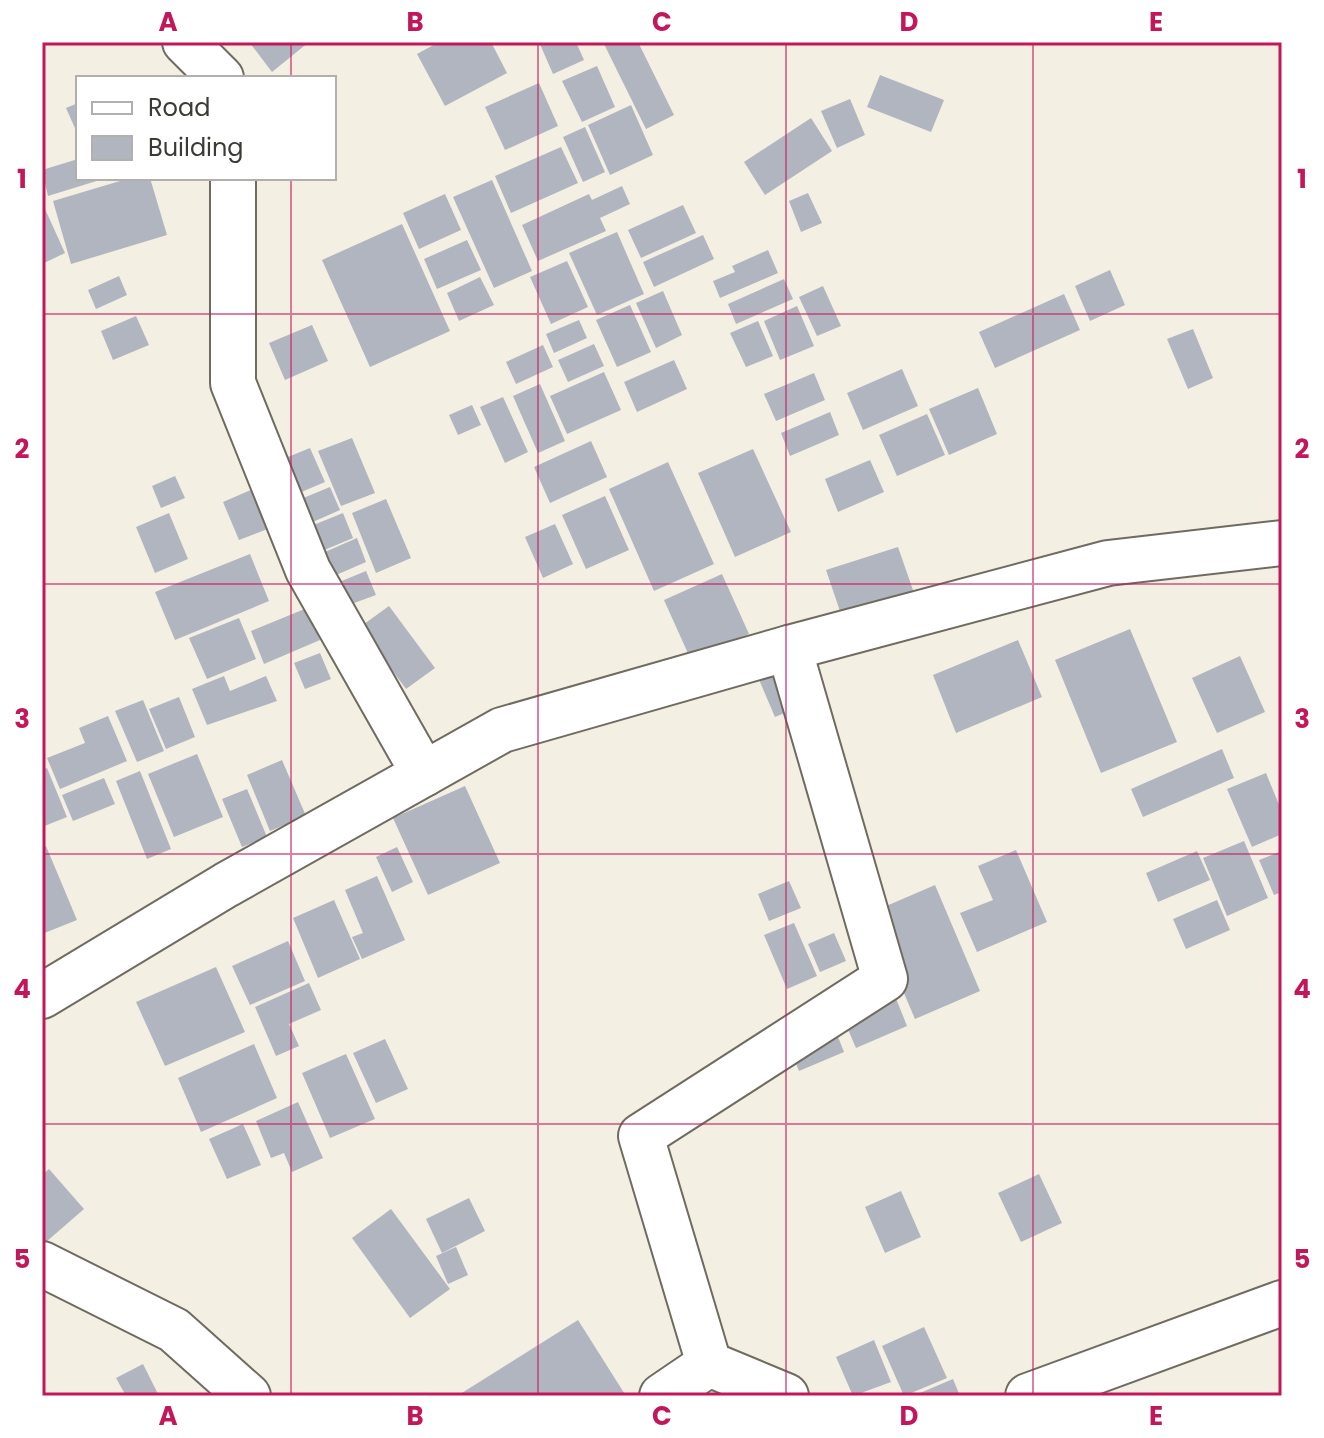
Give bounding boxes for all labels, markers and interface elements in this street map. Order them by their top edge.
text: A [158,4,178,40]
text: B [406,4,424,40]
text: C [652,4,672,40]
text: D [900,4,919,40]
text: E [1149,4,1163,40]
legend [76,76,336,180]
text: Road [148,91,210,124]
text: Building [148,131,244,164]
text: 1 [17,161,27,197]
text: 1 [1297,161,1307,197]
text: 2 [15,431,30,467]
text: 2 [1295,431,1310,467]
text: 3 [14,701,30,737]
text: 3 [1294,701,1310,737]
text: 4 [13,971,31,1007]
text: 4 [1293,971,1311,1007]
text: 5 [14,1241,30,1277]
text: 5 [1294,1241,1310,1277]
text: A [158,1398,178,1434]
text: B [406,1398,424,1434]
text: C [652,1398,672,1434]
text: D [900,1398,919,1434]
text: E [1149,1398,1163,1434]

